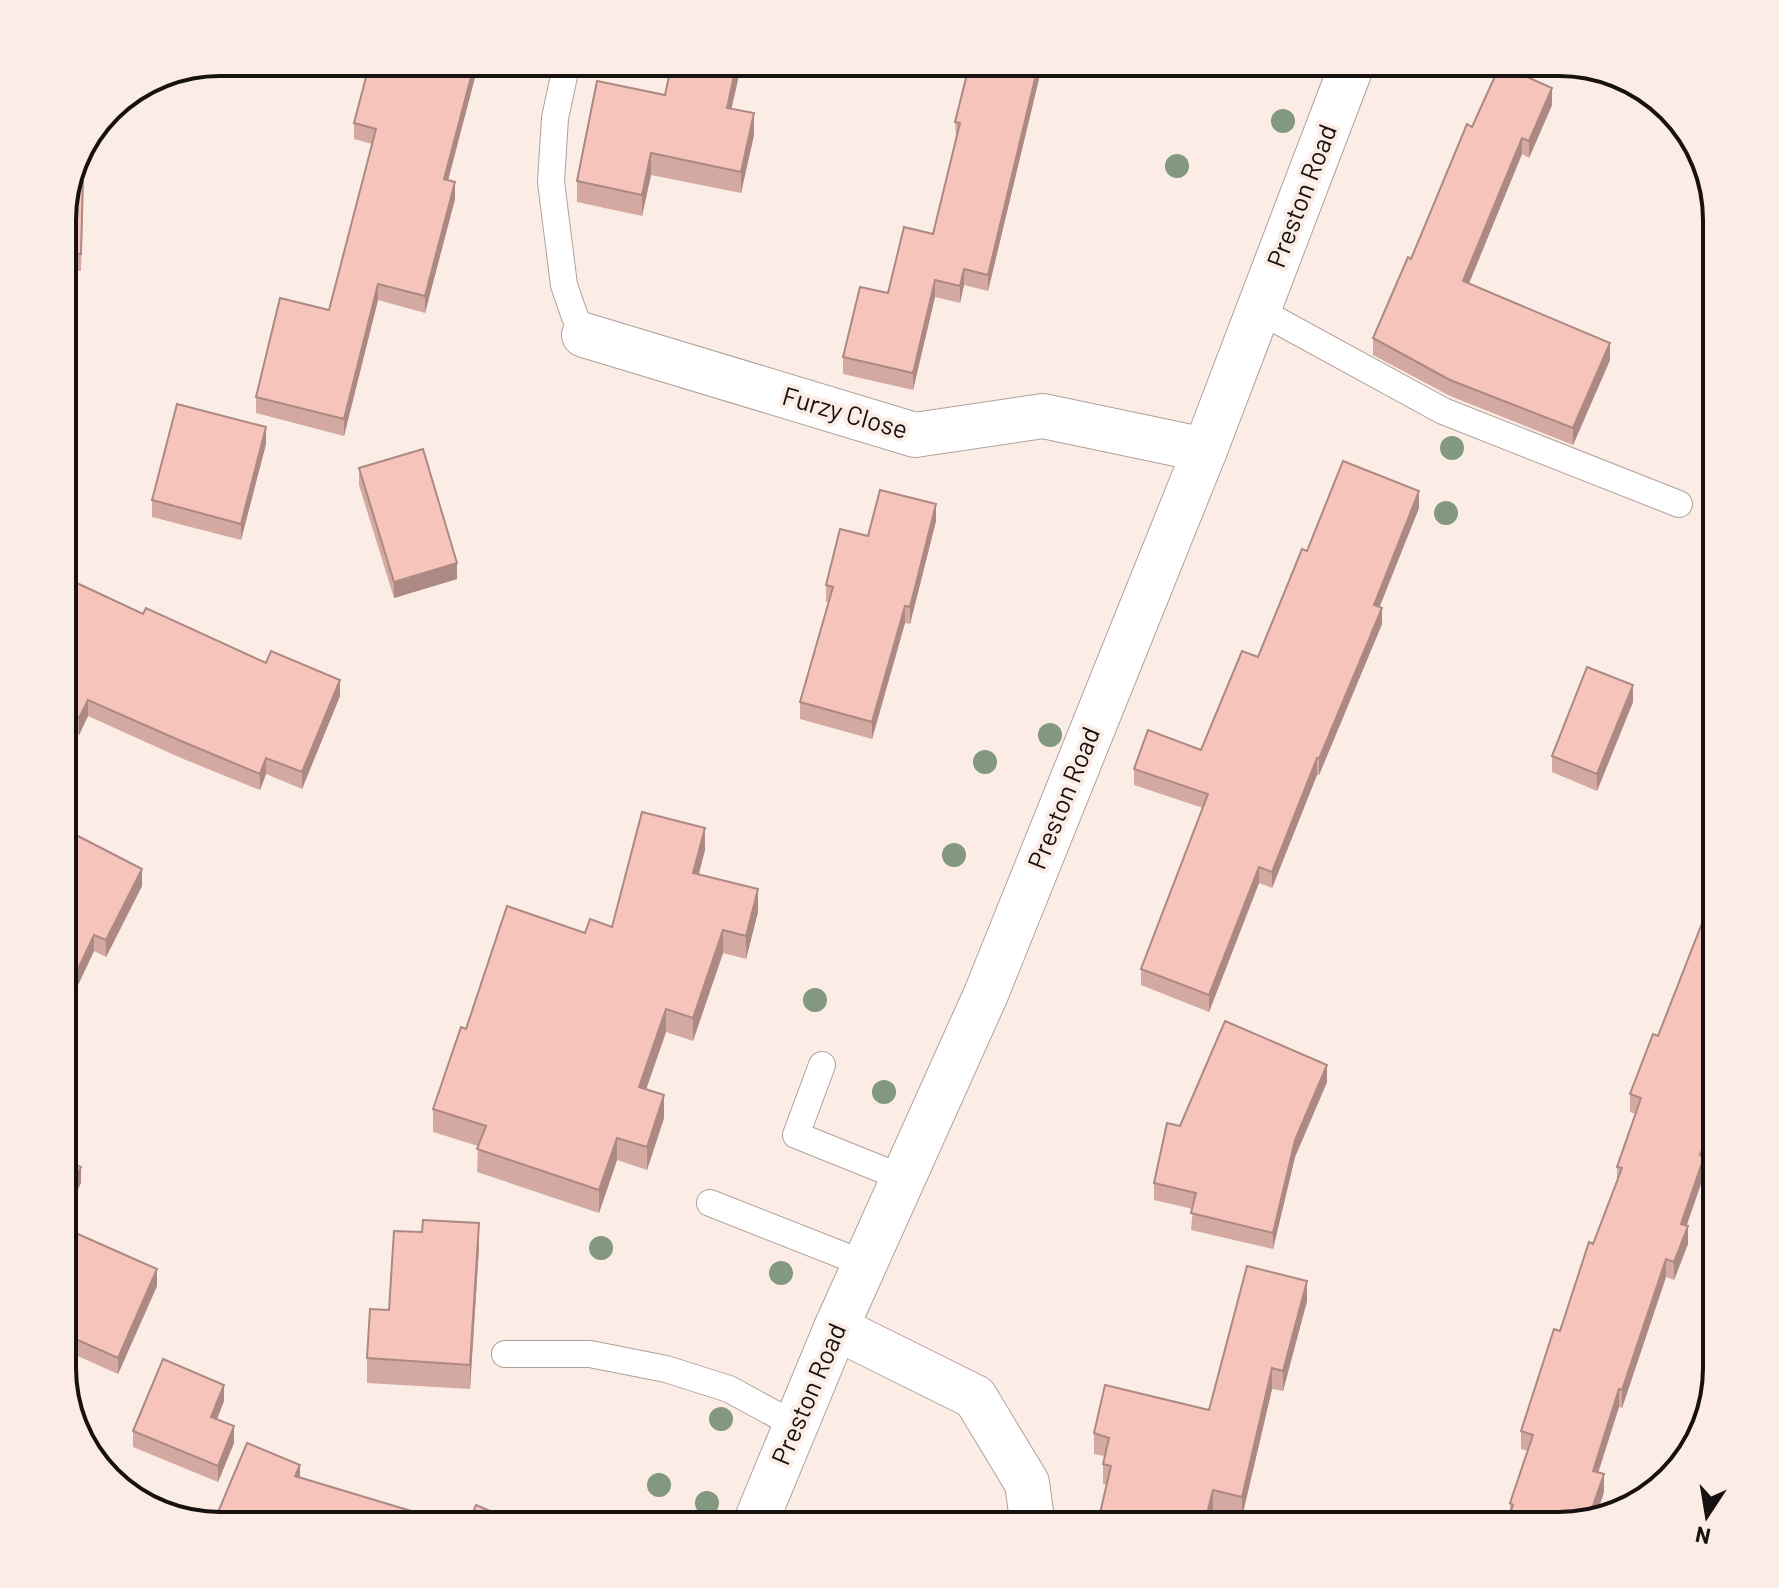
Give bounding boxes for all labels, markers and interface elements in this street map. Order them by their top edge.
street label: Preston Road [1259,120,1342,271]
street label: Furzy Close [779,379,912,444]
street label: Preston Road [1020,722,1105,873]
street label: Preston Road [764,1318,851,1469]
north arrow [1667,1476,1747,1556]
text: N [1693,1522,1712,1551]

